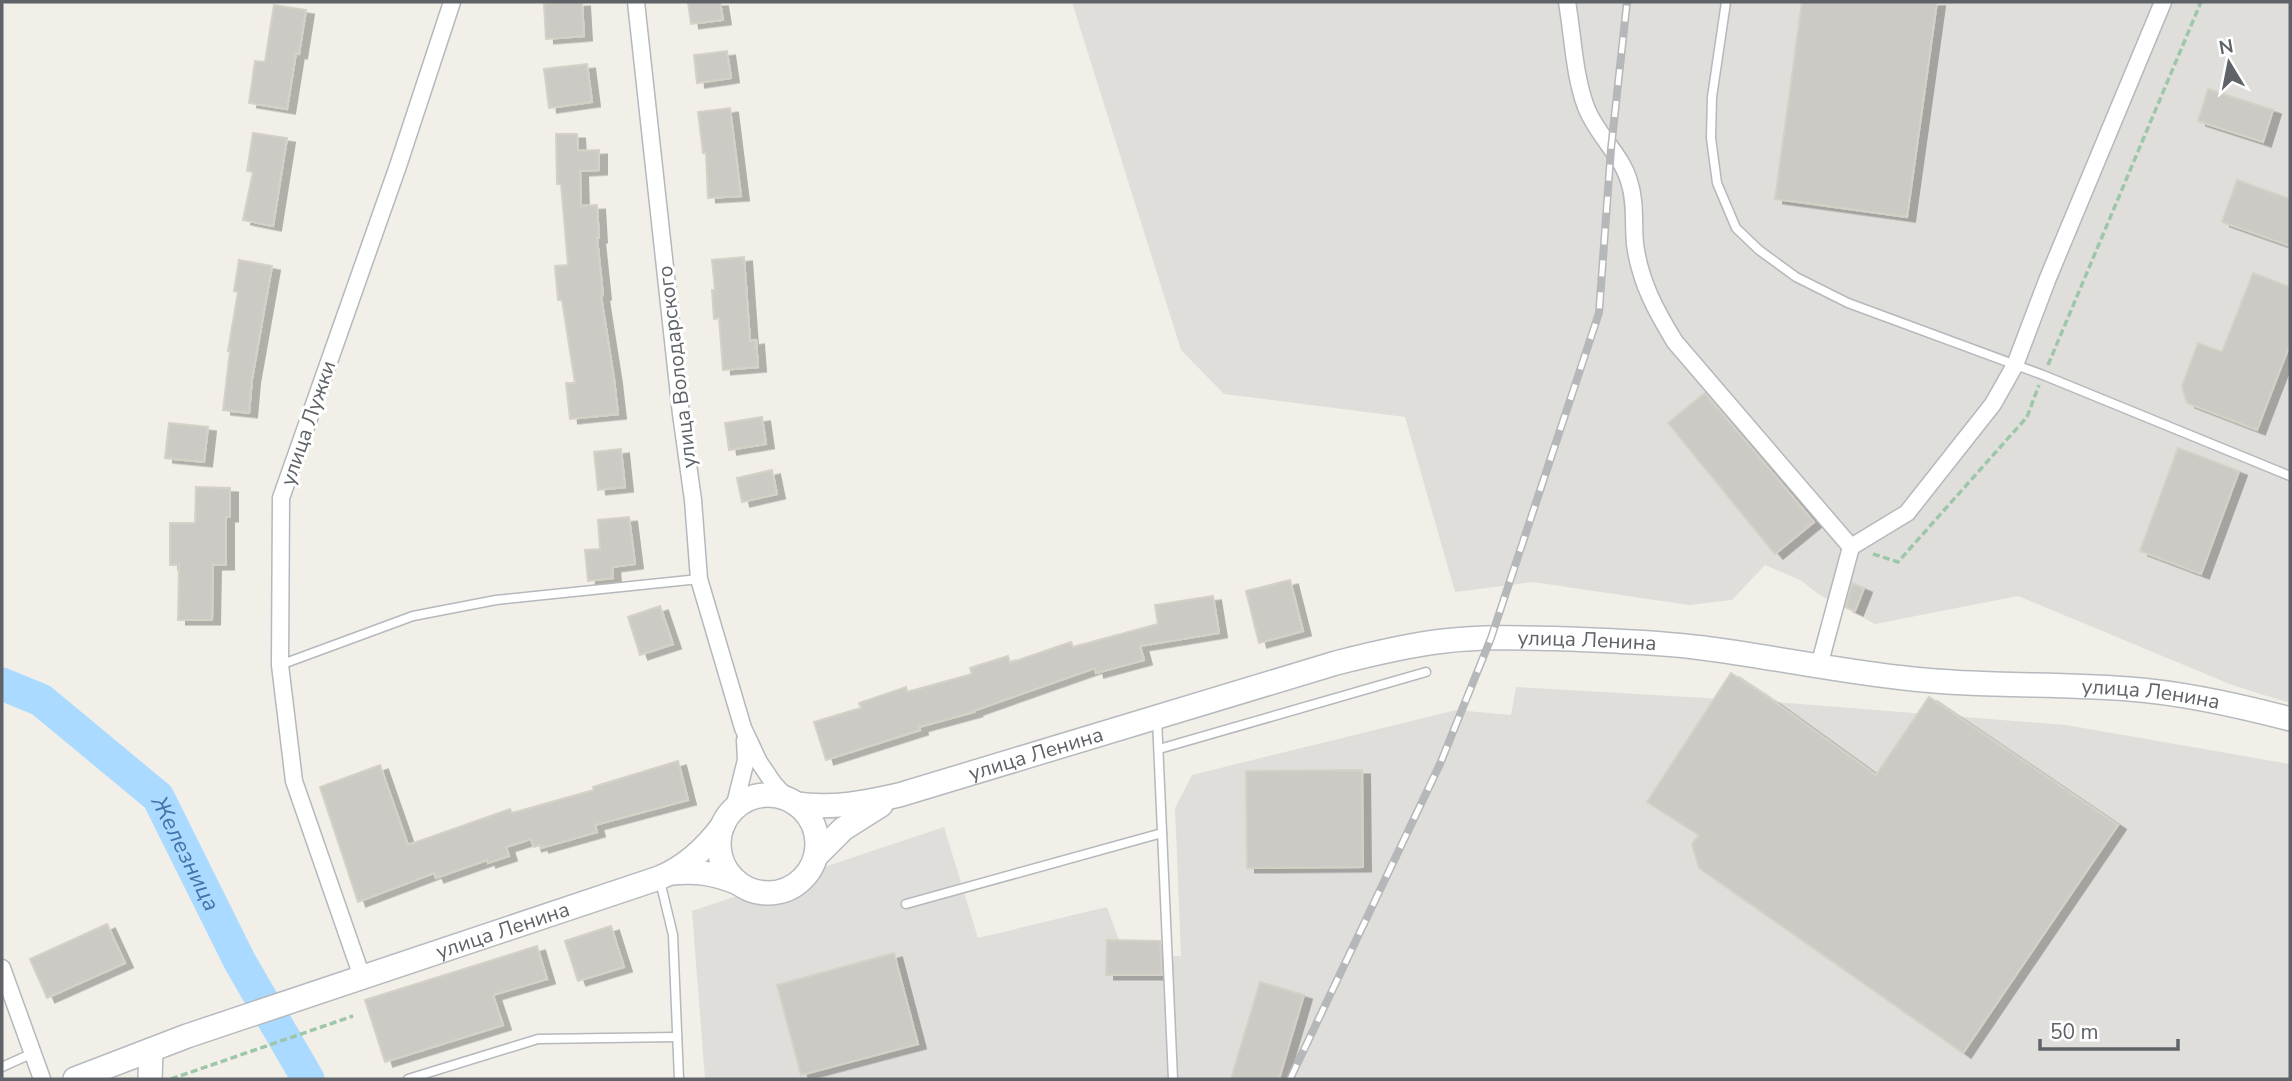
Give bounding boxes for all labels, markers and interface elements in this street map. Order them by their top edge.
north arrow [2194,28,2264,98]
text: N [2217,33,2235,61]
street label: улица Володарского [651,264,703,470]
street label: улица Лужки [274,357,342,489]
street label: улица Ленина [1517,624,1658,657]
street label: улица Ленина [2081,672,2222,716]
street label: улица Ленина [965,720,1107,787]
water label: Железница [144,790,228,916]
street label: улица Ленина [432,895,573,966]
scale bar [2040,1007,2178,1052]
text: 50 m [2050,1018,2099,1046]

